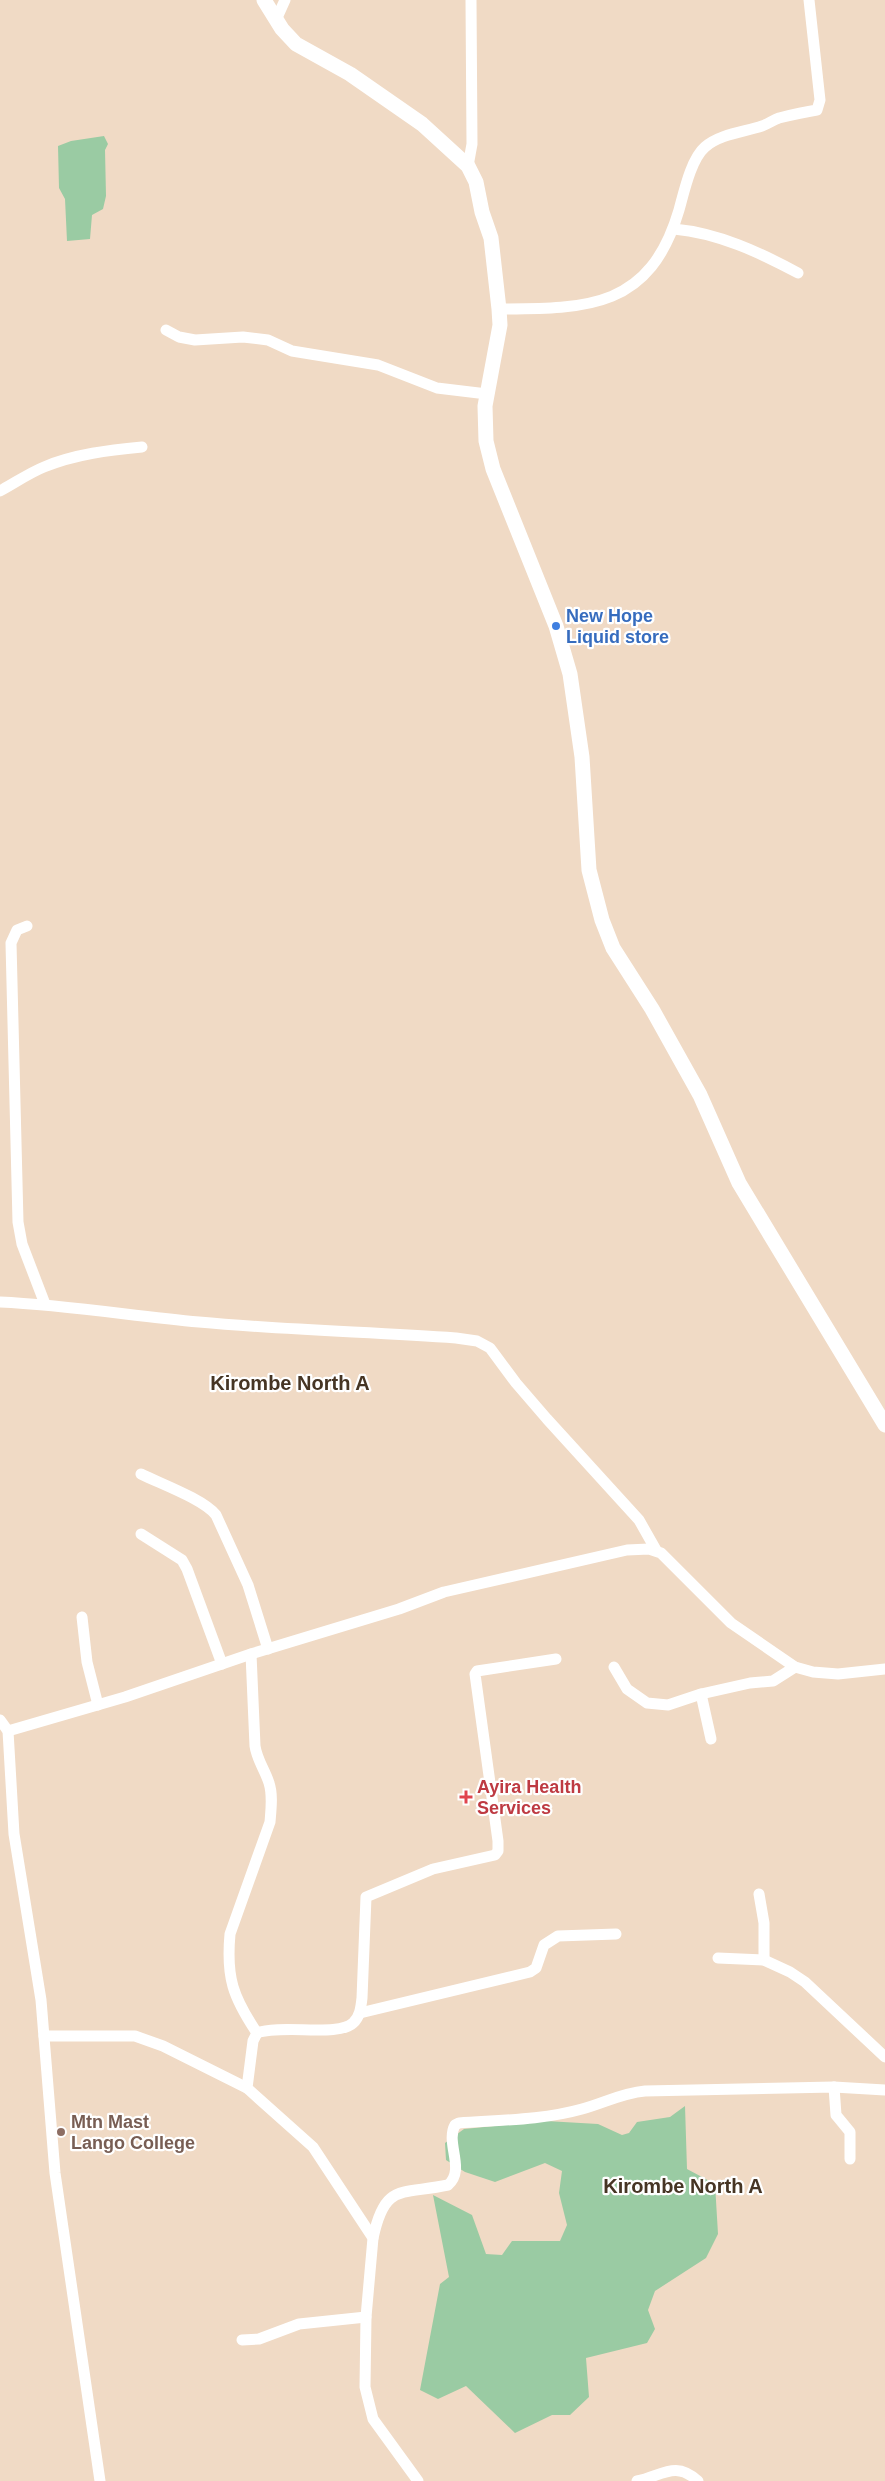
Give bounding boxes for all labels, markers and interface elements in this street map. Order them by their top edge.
place label: New Hope Liquid store [566,606,669,647]
marker: New Hope Liquid store [550,620,562,632]
district label: Kirombe North A [210,1372,370,1394]
place label: Ayira Health Services [477,1777,581,1818]
marker: Ayira Health Services [459,1790,473,1804]
place label: Mtn Mast Lango College [71,2112,195,2153]
marker: Mtn Mast Lango College [55,2126,67,2138]
district label: Kirombe North A [603,2175,763,2197]

